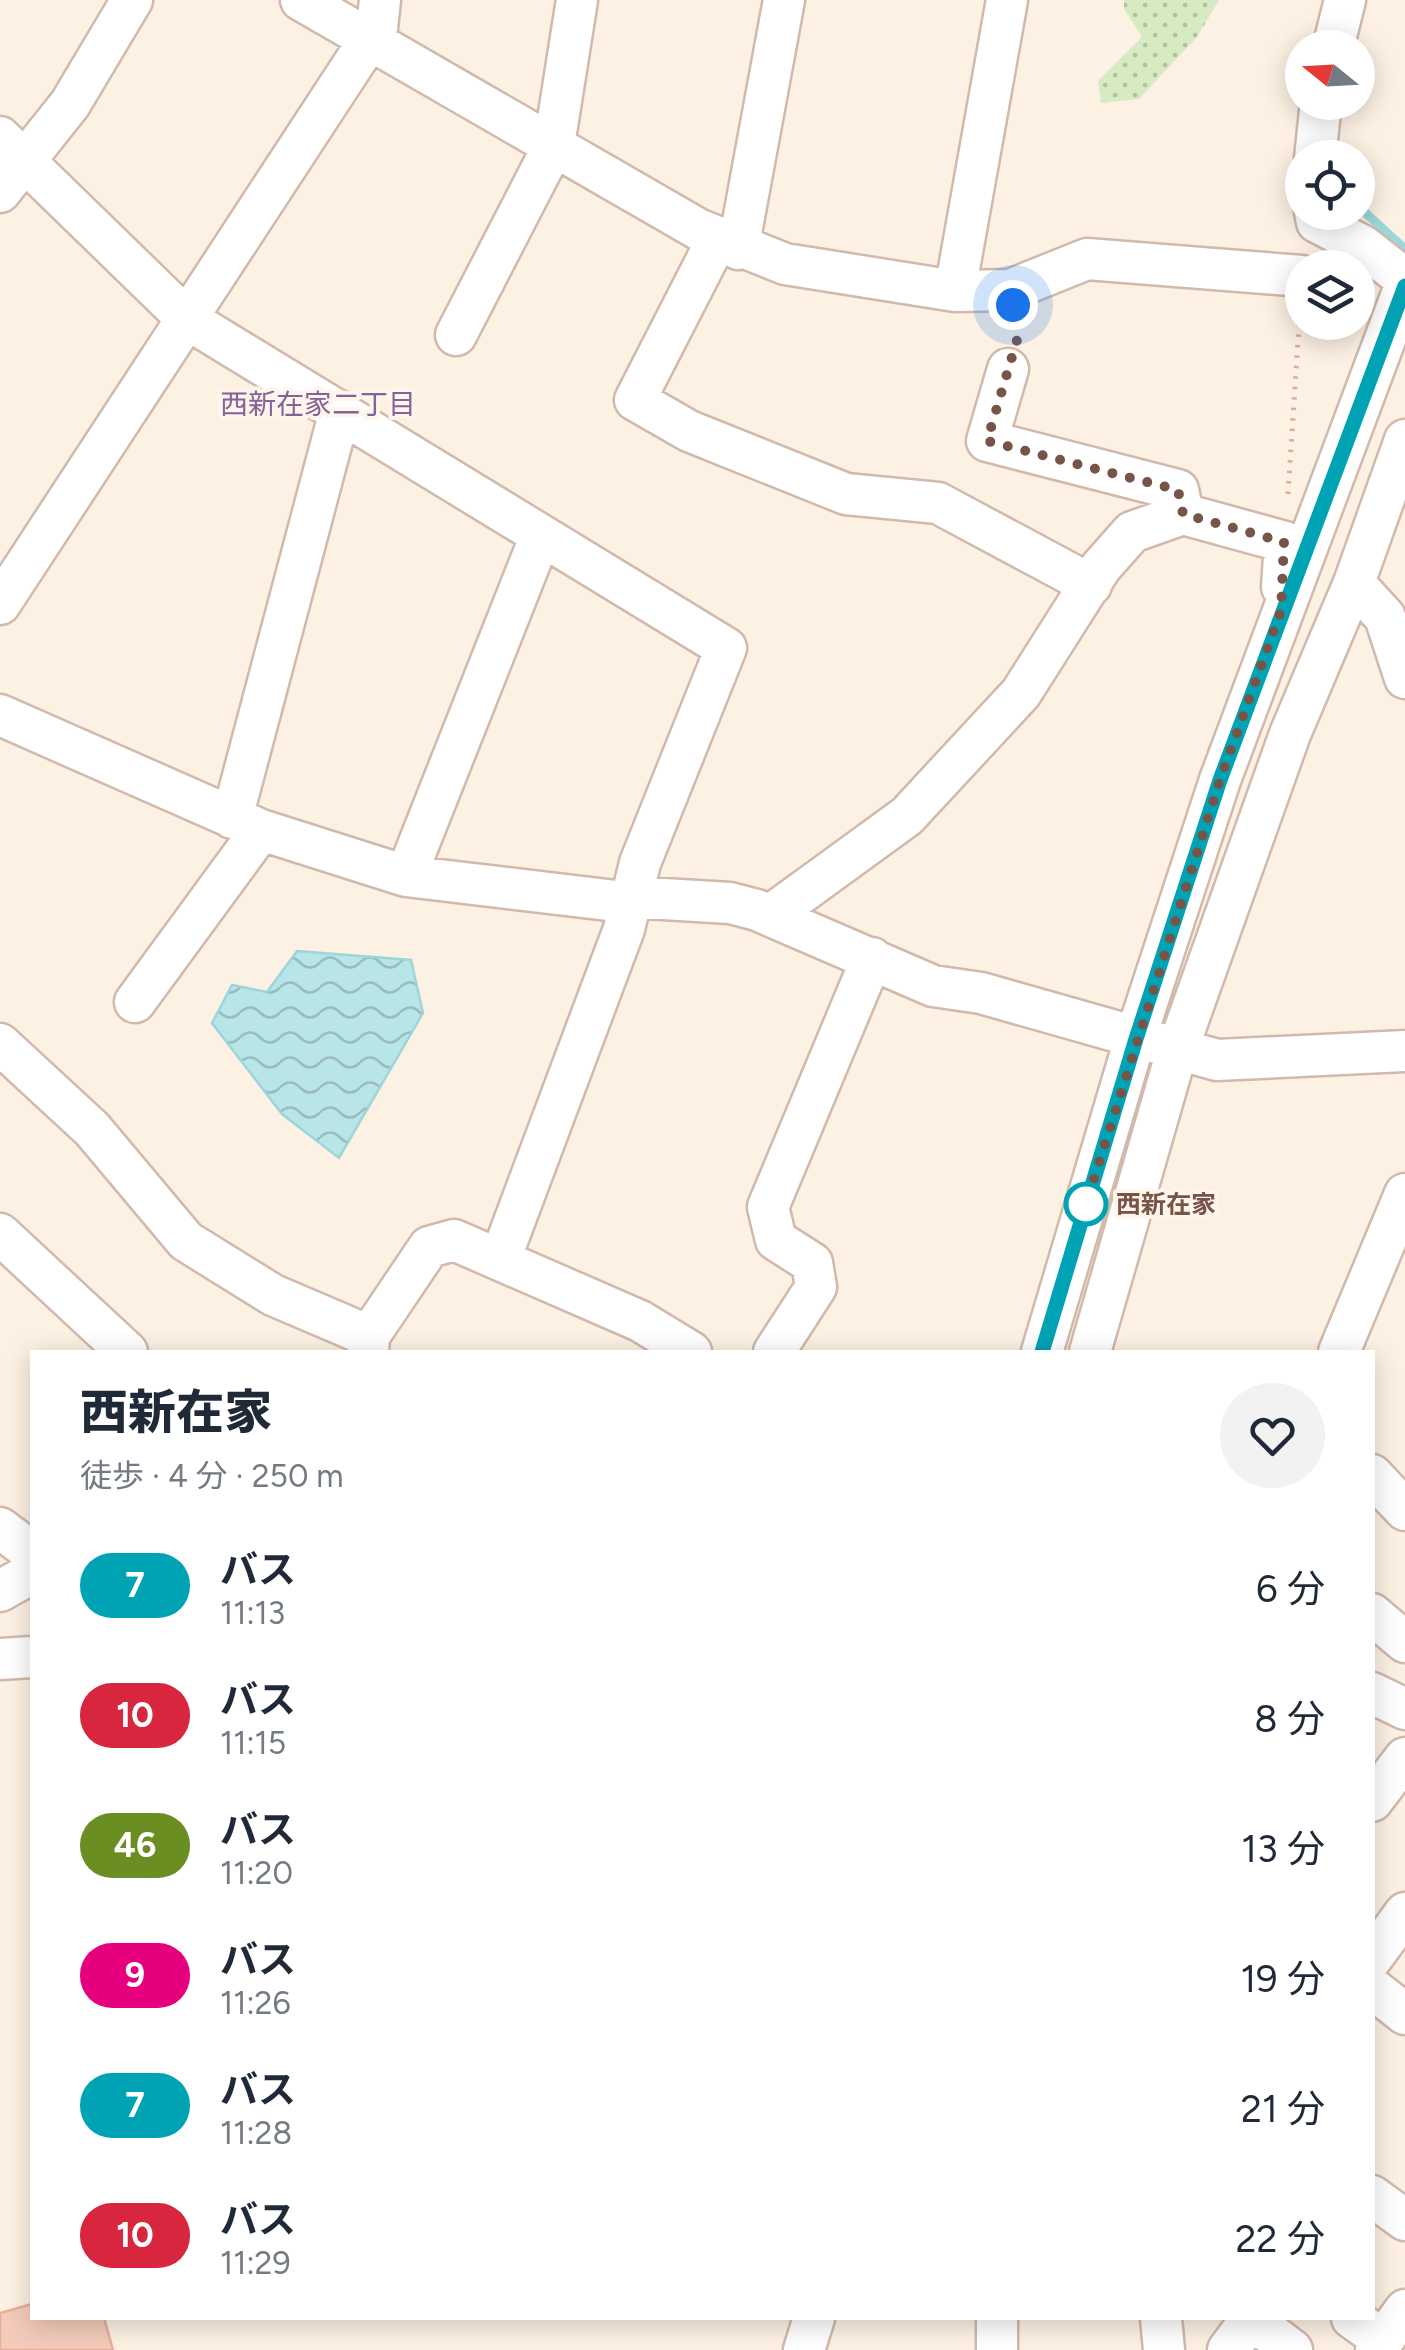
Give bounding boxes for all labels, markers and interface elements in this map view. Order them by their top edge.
north arrow [1285,30,1375,120]
map controls [1285,30,1375,340]
button: locate [1285,140,1375,230]
button: layers [1285,250,1375,340]
your location [988,280,1038,330]
district label: 西新在家二丁目 [220,387,416,421]
marker: 西新在家 [1065,1183,1107,1225]
place label: 西新在家 [1116,1189,1216,1219]
text: 西新在家 [80,1383,272,1441]
button: heart [1220,1383,1325,1488]
text: 徒歩 · 4 分 · 250 m [80,1457,344,1495]
text: バス [220,1547,296,1593]
text: 7 [125,1564,145,1606]
text: 6 分 [1256,1566,1325,1612]
text: 11:13 [220,1594,285,1632]
text: バス [220,1677,296,1723]
text: 10 [116,1694,154,1736]
text: 8 分 [1254,1696,1325,1742]
text: 11:15 [220,1724,286,1762]
text: バス [220,1807,296,1853]
text: 46 [114,1824,156,1866]
text: 13 分 [1241,1826,1325,1872]
text: 11:20 [220,1854,293,1892]
text: バス [220,1937,296,1983]
text: 9 [125,1954,145,1996]
text: 19 分 [1240,1956,1325,2002]
text: 11:26 [220,1984,291,2022]
text: バス [220,2067,296,2113]
text: 7 [125,2084,145,2126]
text: 21 分 [1241,2086,1325,2132]
text: 11:28 [220,2114,292,2152]
text: バス [220,2197,296,2243]
text: 10 [116,2214,154,2256]
text: 22 分 [1235,2216,1325,2262]
text: 11:29 [220,2244,291,2282]

